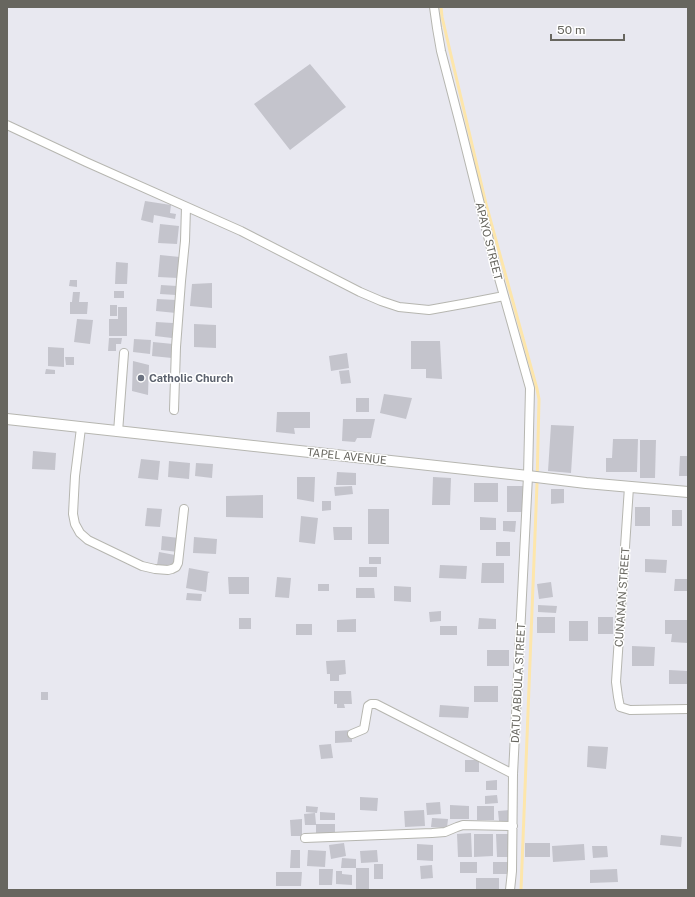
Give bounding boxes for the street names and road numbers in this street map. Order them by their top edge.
street label: APAYO STREET [474,201,505,282]
street label: TAPEL AVENUE [307,446,388,466]
street label: CUNANAN STREET [613,546,632,647]
street label: DATU ABDULA STREET [509,622,527,743]

